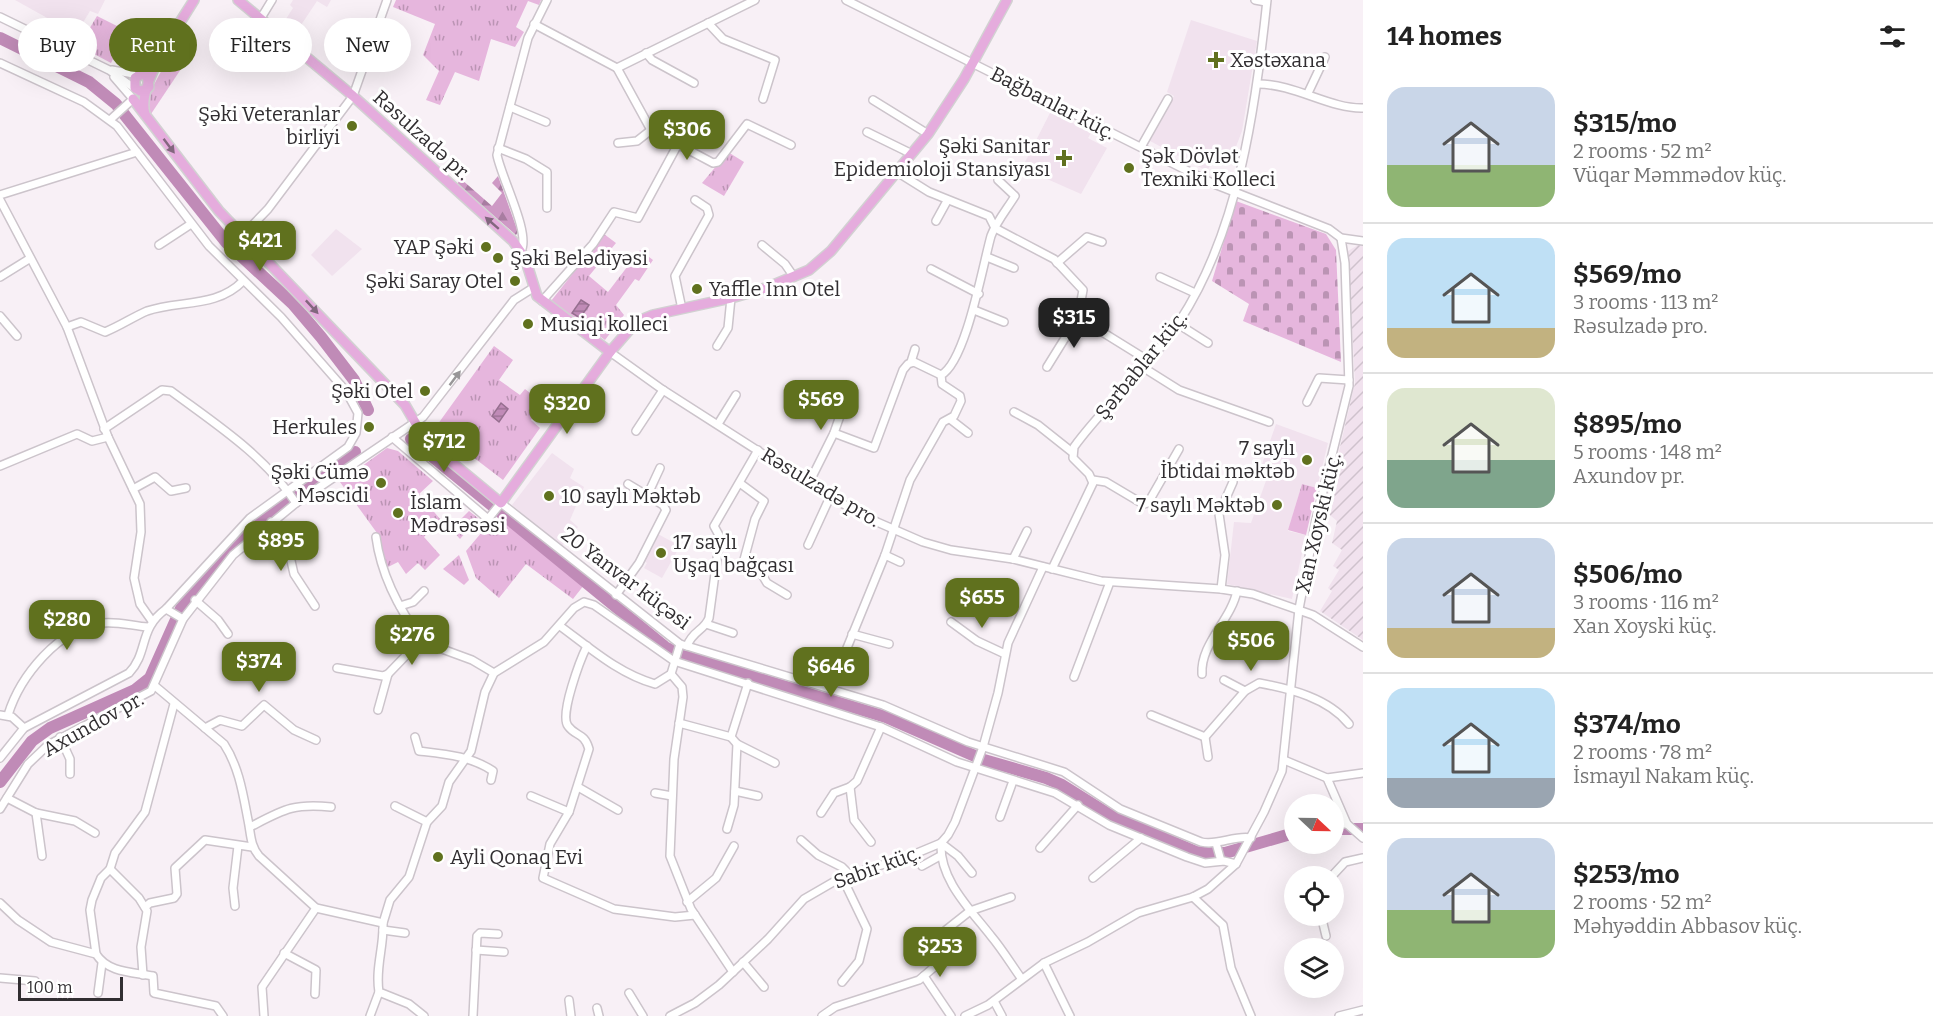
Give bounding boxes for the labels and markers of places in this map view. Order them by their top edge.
place label: Xəstəxana [1230,48,1326,72]
marker: Xəstəxana [1207,51,1225,69]
place label: Şəki Veteranlar birliyi [198,102,340,149]
pin: $306 [651,110,723,161]
marker: Şəki Veteranlar birliyi [345,119,359,133]
place label: Şəki Sanitar Epidemioloji Stansiyası [834,134,1050,182]
place label: Şək Dövlət Texniki Kolleci [1141,144,1276,191]
marker: Şəki Sanitar Epidemioloji Stansiyası [1055,149,1073,167]
marker: Şək Dövlət Texniki Kolleci [1122,161,1136,175]
pin: $421 [224,221,296,272]
place label: YAP Şəki [394,235,474,259]
marker: YAP Şəki [479,240,493,254]
place label: Şəki Belədiyəsi [510,246,648,270]
marker: Şəki Belədiyəsi [491,251,505,265]
place label: Şəki Saray Otel [365,269,503,293]
marker: Şəki Saray Otel [508,274,522,288]
place label: Yaffle Inn Otel [709,277,840,301]
marker: Yaffle Inn Otel [690,282,704,296]
pin: $315 [1038,298,1110,349]
place label: Musiqi kolleci [540,312,668,336]
marker: Musiqi kolleci [521,317,535,331]
place label: Şəki Otel [331,379,413,403]
pin: $569 [785,380,857,431]
marker: Şəki Otel [418,384,432,398]
pin: $320 [531,384,603,435]
place label: Herkules [272,415,357,439]
marker: Herkules [362,420,376,434]
pin: $712 [408,422,480,473]
place label: 7 saylı İbtidai məktəb [1160,436,1295,483]
marker: 7 saylı İbtidai məktəb [1300,453,1314,467]
place label: Şəki Cümə Məscidi [271,460,369,507]
marker: Şəki Cümə Məscidi [374,476,388,490]
place label: 10 saylı Məktəb [561,484,701,508]
marker: 10 saylı Məktəb [542,489,556,503]
place label: İslam Mədrəsəsi [410,490,506,537]
place label: 7 saylı Məktəb [1136,493,1265,517]
marker: 7 saylı Məktəb [1270,498,1284,512]
marker: İslam Mədrəsəsi [391,506,405,520]
pin: $895 [245,521,317,572]
place label: 17 saylı Uşaq bağçası [673,530,794,577]
marker: 17 saylı Uşaq bağçası [654,546,668,560]
pin: $655 [946,578,1018,629]
pin: $280 [31,600,103,651]
pin: $276 [376,615,448,666]
pin: $506 [1215,621,1287,672]
pin: $374 [223,642,295,693]
pin: $646 [795,647,867,698]
place label: Ayli Qonaq Evi [450,845,583,869]
marker: Ayli Qonaq Evi [431,850,445,864]
pin: $253 [904,927,976,978]

